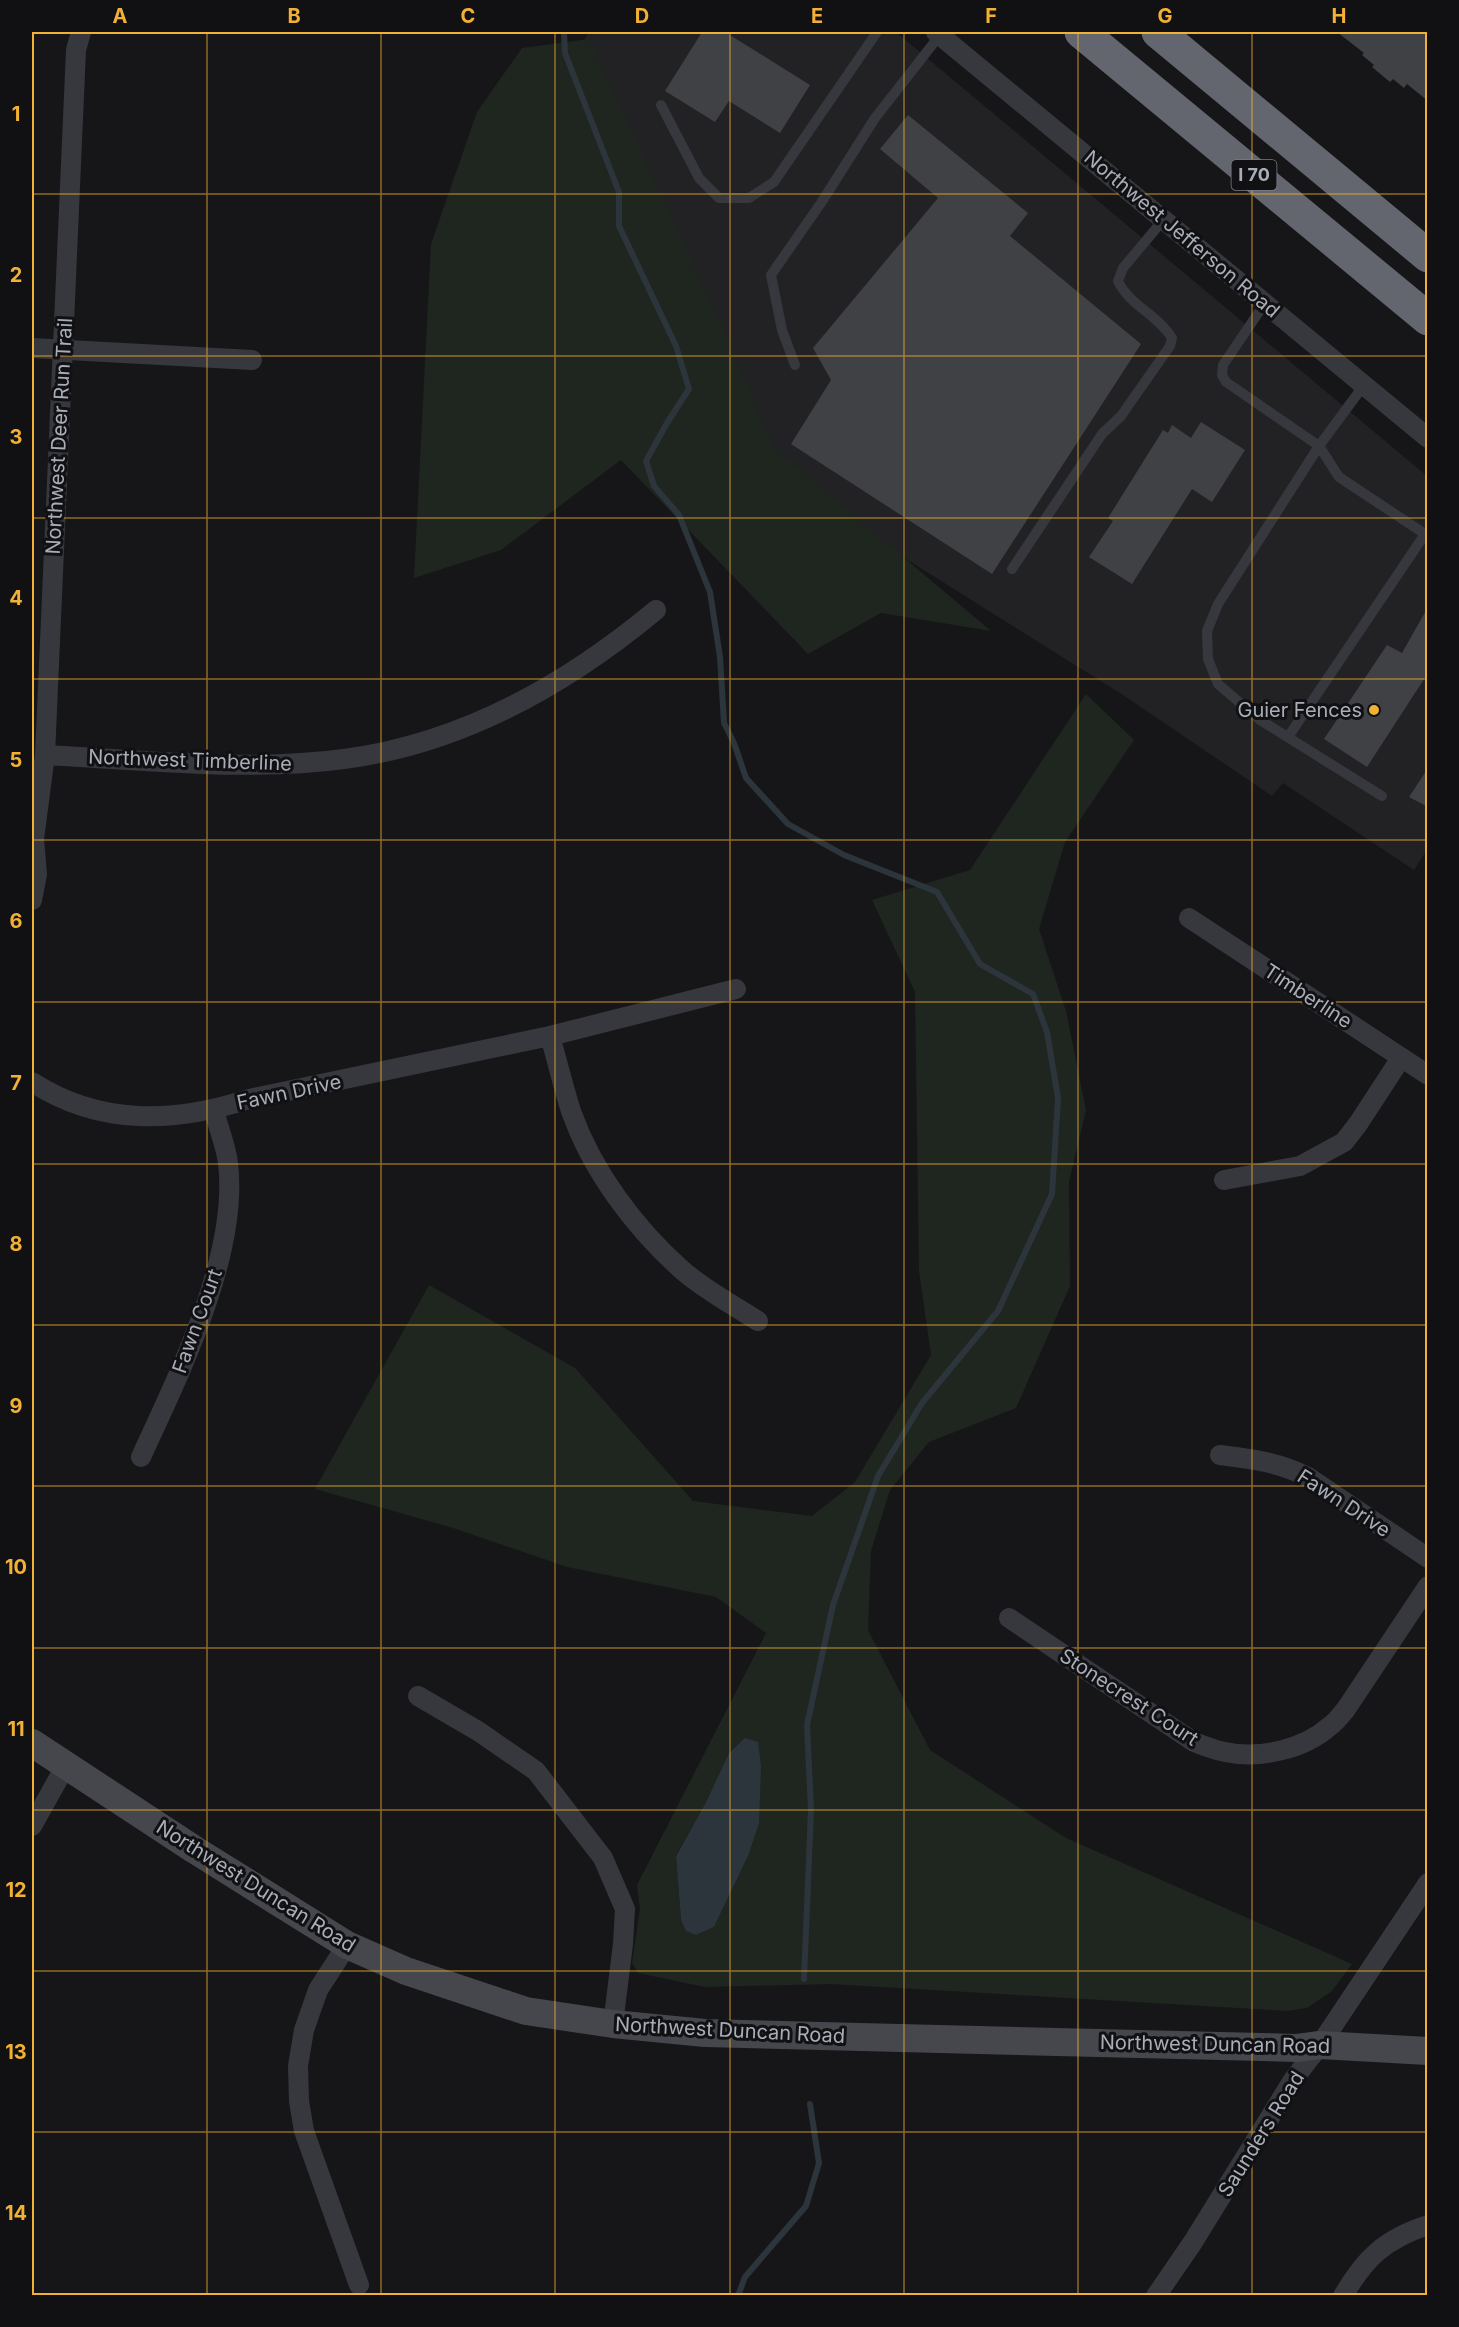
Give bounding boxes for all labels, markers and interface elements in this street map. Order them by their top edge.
text: A [113,4,128,28]
text: B [287,4,301,28]
text: C [461,4,475,28]
text: D [635,4,649,28]
text: E [811,4,823,28]
text: F [985,4,997,28]
text: G [1157,4,1173,28]
text: H [1332,4,1346,28]
text: 1 [12,102,20,126]
street label: Northwest Jefferson Road [1079,145,1285,323]
road number: I 70 [1232,160,1276,190]
text: 2 [10,263,22,287]
street label: Northwest Deer Run Trail [41,317,77,555]
text: 3 [10,425,22,449]
text: 4 [9,586,23,610]
place label: Guier Fences [1237,698,1362,722]
marker: Guier Fences [1367,703,1381,717]
street label: Northwest Timberline [88,744,292,776]
text: 5 [10,748,22,772]
text: 6 [10,909,23,933]
street label: Timberline [1259,959,1357,1033]
street label: Fawn Drive [235,1069,343,1115]
text: 7 [10,1071,22,1095]
text: 8 [9,1232,23,1256]
street label: Fawn Court [167,1265,227,1376]
text: 9 [10,1394,23,1418]
street label: Fawn Drive [1293,1464,1395,1542]
text: 10 [5,1555,27,1579]
street label: Stonecrest Court [1055,1643,1203,1751]
text: 11 [7,1717,25,1741]
street label: Northwest Duncan Road [152,1815,360,1957]
text: 12 [5,1878,27,1902]
street label: Northwest Duncan Road [614,2012,846,2048]
street label: Northwest Duncan Road [1100,2030,1330,2058]
text: 13 [5,2040,27,2064]
street label: Saunders Road [1213,2067,1309,2201]
text: 14 [5,2201,27,2225]

